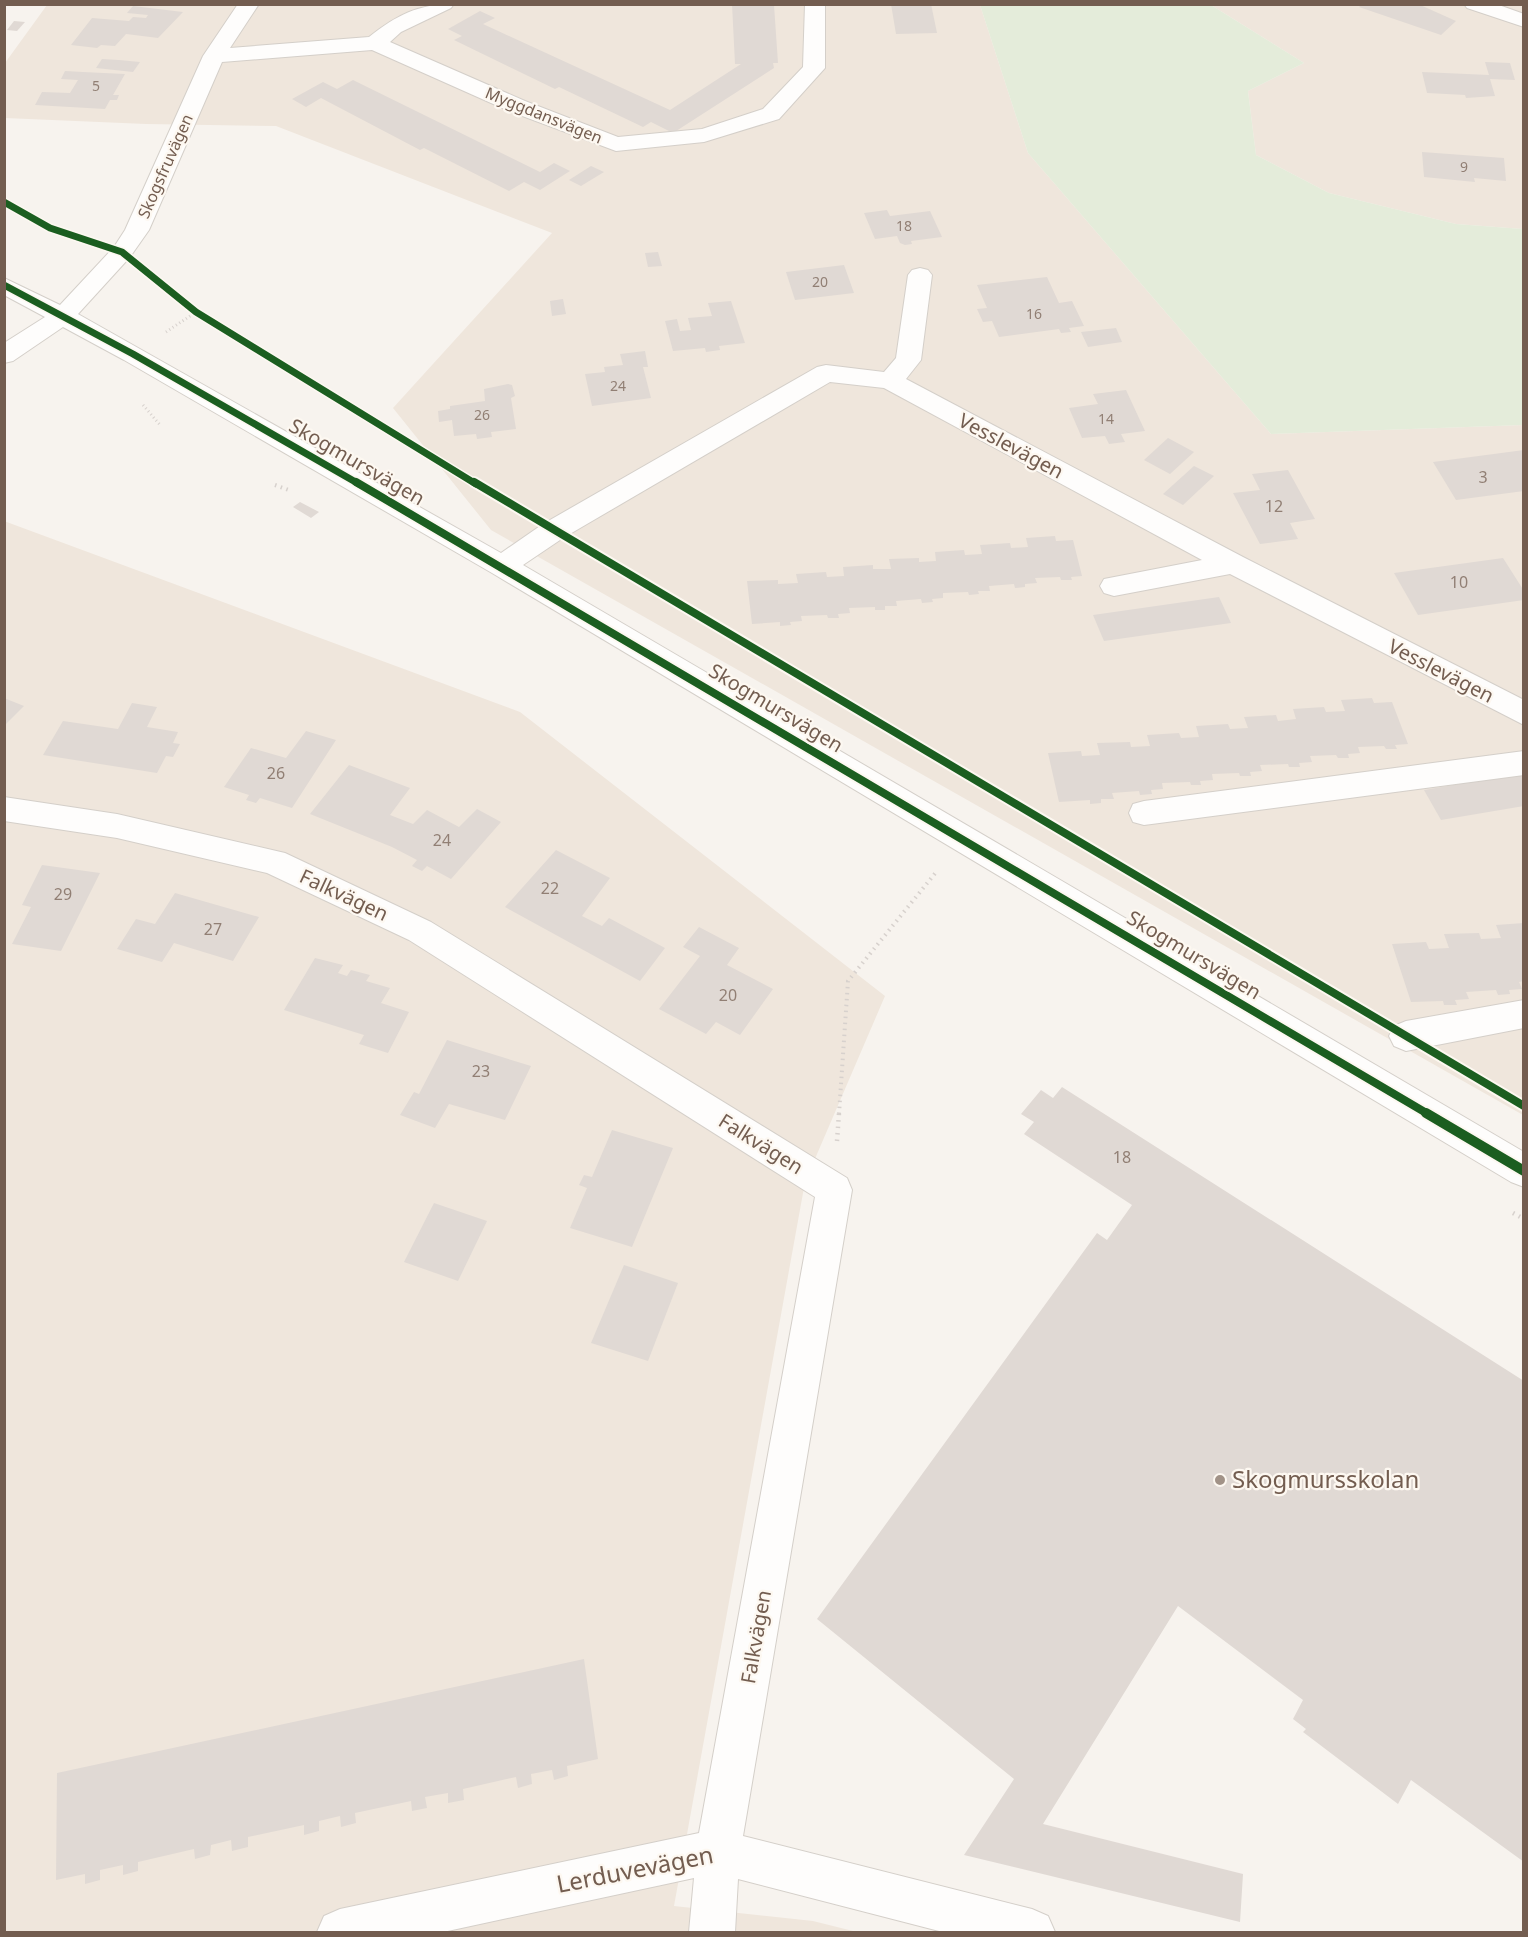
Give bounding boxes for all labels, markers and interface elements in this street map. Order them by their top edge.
house number: 5 [92,76,100,95]
street label: Myggdansvägen [482,81,606,149]
street label: Skogsfruvägen [132,110,198,222]
house number: 9 [1460,157,1468,176]
house number: 18 [896,216,912,235]
house number: 20 [812,272,828,291]
house number: 16 [1026,304,1042,323]
house number: 24 [610,376,626,395]
house number: 26 [474,405,490,424]
street label: Vesslevägen [954,407,1069,485]
house number: 14 [1098,409,1114,428]
street label: Skogmursvägen [285,412,430,511]
house number: 3 [1478,466,1488,488]
house number: 12 [1265,495,1283,517]
house number: 10 [1450,571,1468,593]
street label: Vesslevägen [1384,632,1499,709]
street label: Skogmursvägen [704,657,848,758]
house number: 26 [267,762,285,784]
house number: 24 [433,829,451,851]
street label: Falkvägen [296,862,393,927]
house number: 22 [541,877,559,899]
house number: 29 [54,883,72,905]
street label: Skogmursvägen [1122,904,1266,1005]
house number: 27 [204,918,222,940]
house number: 20 [719,984,737,1006]
house number: 23 [472,1060,490,1082]
street label: Falkvägen [714,1107,809,1180]
house number: 18 [1113,1146,1131,1168]
place label: Skogmursskolan [1232,1462,1419,1495]
marker: Skogmursskolan [1213,1473,1227,1487]
street label: Falkvägen [734,1588,777,1686]
street label: Lerduvevägen [553,1837,716,1900]

